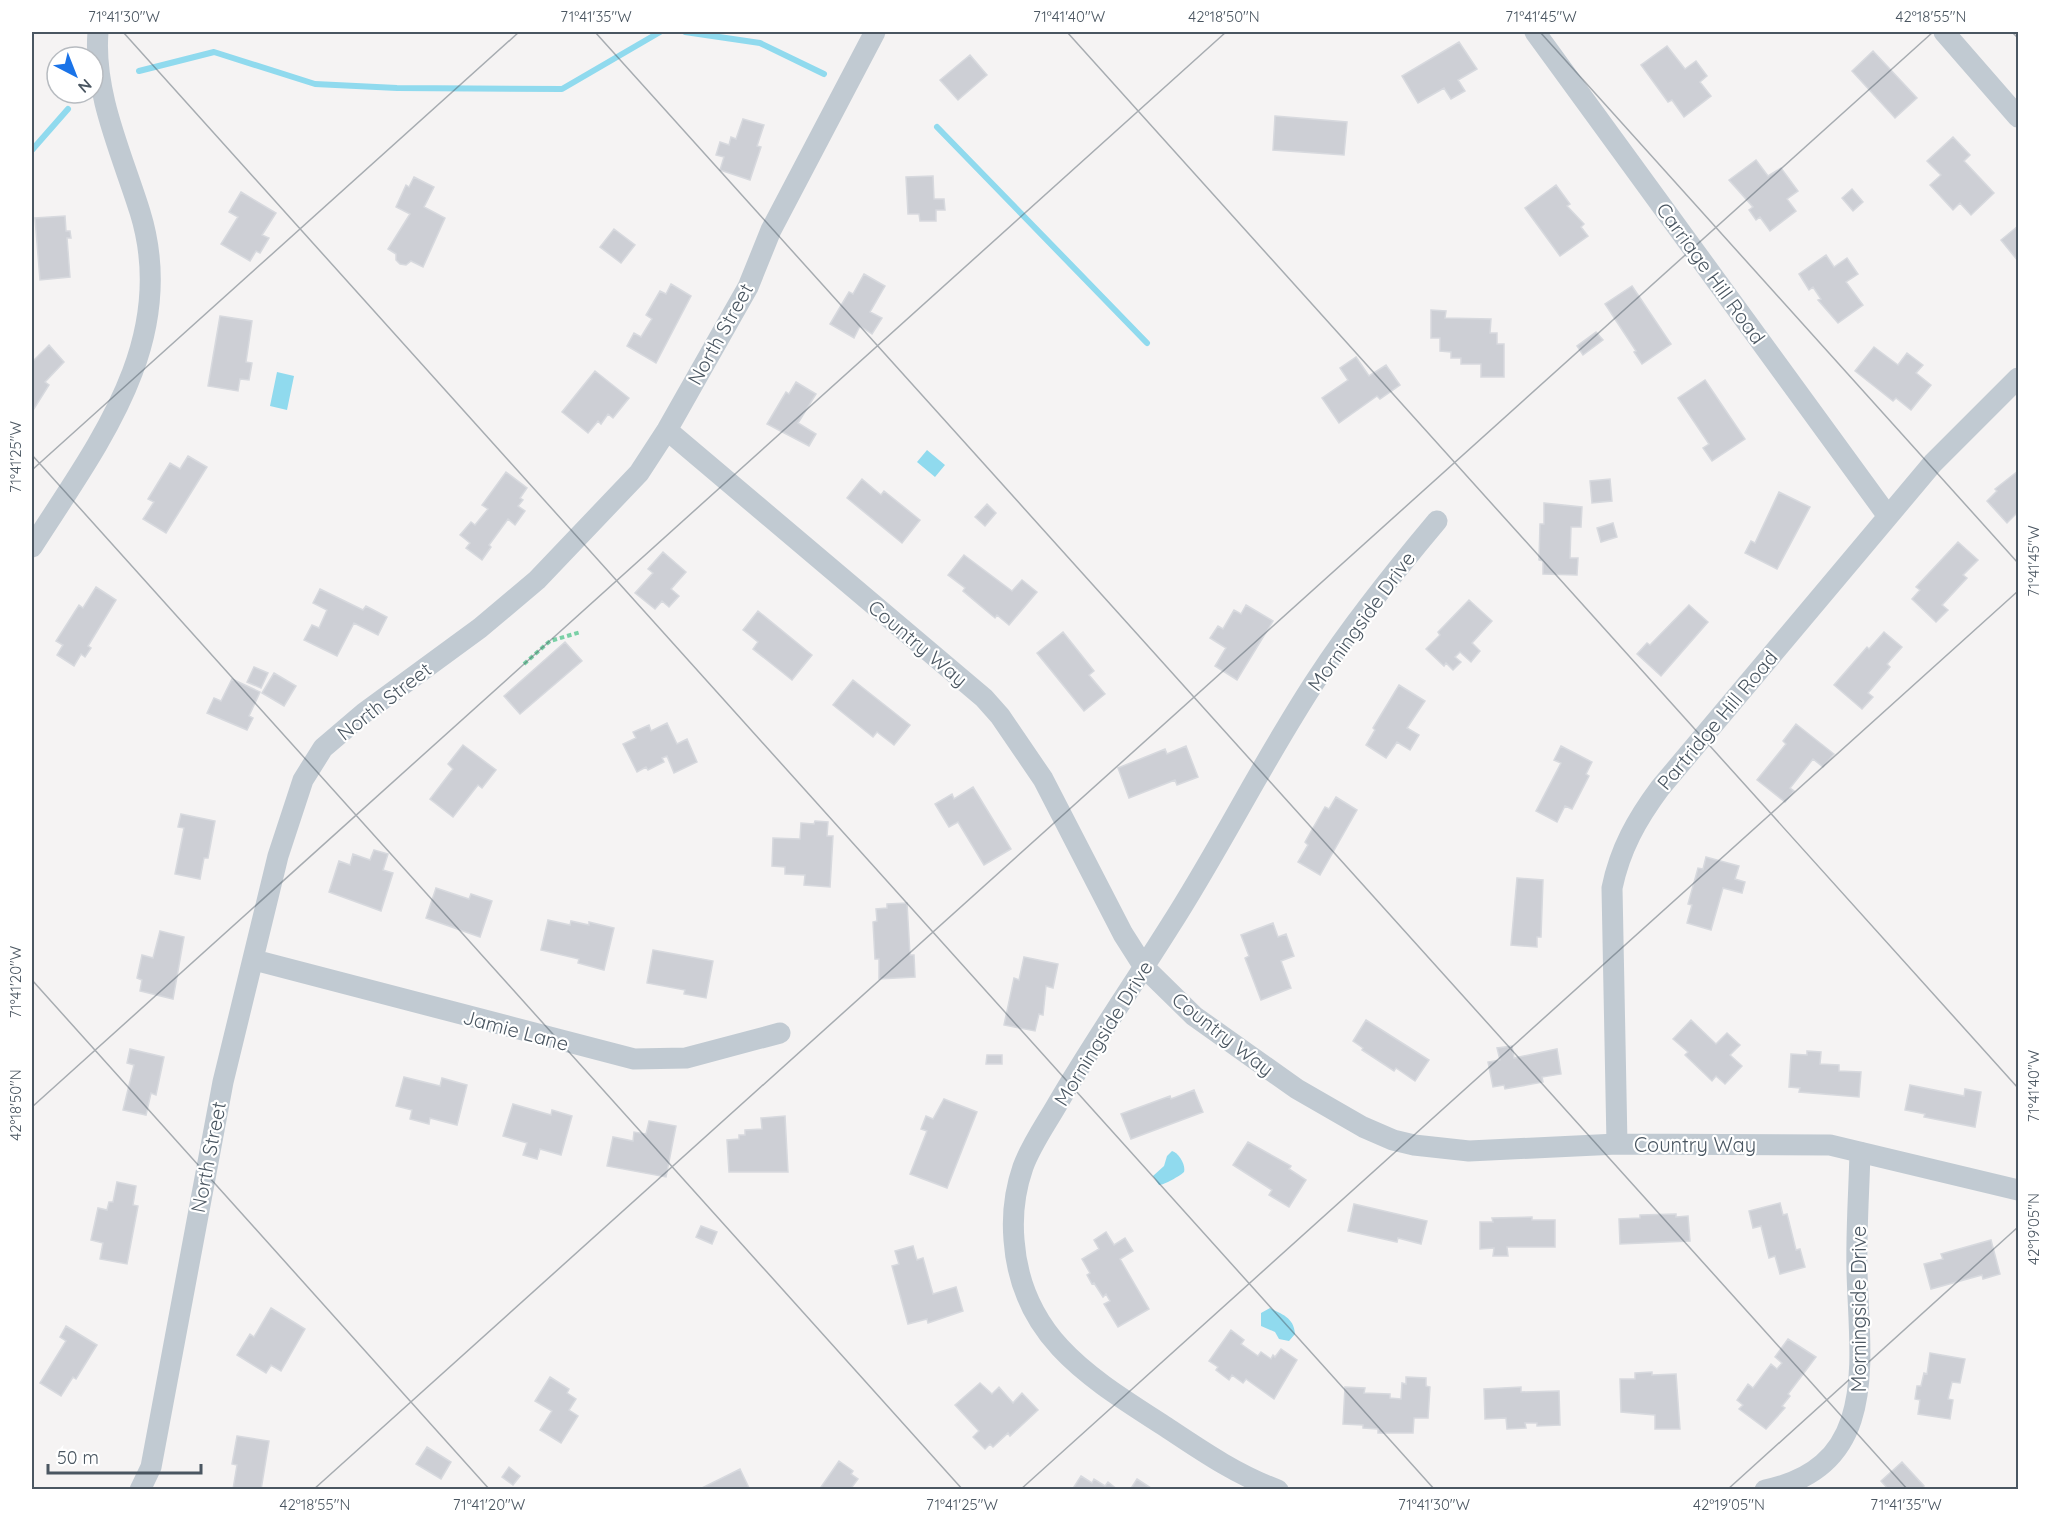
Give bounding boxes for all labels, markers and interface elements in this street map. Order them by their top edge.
text: 71°41'30"W [88,7,161,26]
text: 71°41'35"W [560,7,632,26]
text: 71°41'40"W [1033,7,1106,26]
text: 42°18'50"N [1188,7,1260,26]
text: 71°41'45"W [1505,7,1577,26]
text: 42°18'55"N [1896,7,1966,26]
north arrow [45,45,105,105]
text: N [74,75,96,98]
street label: Carriage Hill Road [1651,197,1771,349]
street label: North Street [682,279,758,389]
text: 71°41'25"W [6,421,25,493]
text: 71°41'45"W [2024,525,2043,597]
street label: Morningside Drive [1302,546,1420,696]
street label: Country Way [863,594,973,692]
street label: Partridge Hill Road [1651,645,1783,795]
street label: North Street [332,656,436,746]
text: 71°41'20"W [6,945,25,1018]
street label: Morningside Drive [1048,956,1158,1110]
street label: Country Way [1167,987,1279,1081]
street label: Jamie Lane [460,1004,572,1056]
text: 71°41'40"W [2024,1049,2043,1122]
text: 42°18'50"N [6,1069,25,1141]
street label: North Street [185,1099,231,1215]
street label: Country Way [1634,1132,1756,1157]
text: 42°19'05"N [2024,1193,2043,1265]
street label: Morningside Drive [1846,1226,1871,1392]
scale bar [48,1437,201,1475]
text: 50 m [57,1446,99,1469]
text: 42°18'55"N [280,1495,350,1514]
text: 71°41'20"W [453,1495,526,1514]
text: 71°41'25"W [926,1495,998,1514]
text: 71°41'30"W [1398,1495,1471,1514]
text: 42°19'05"N [1693,1495,1765,1514]
text: 71°41'35"W [1870,1495,1942,1514]

